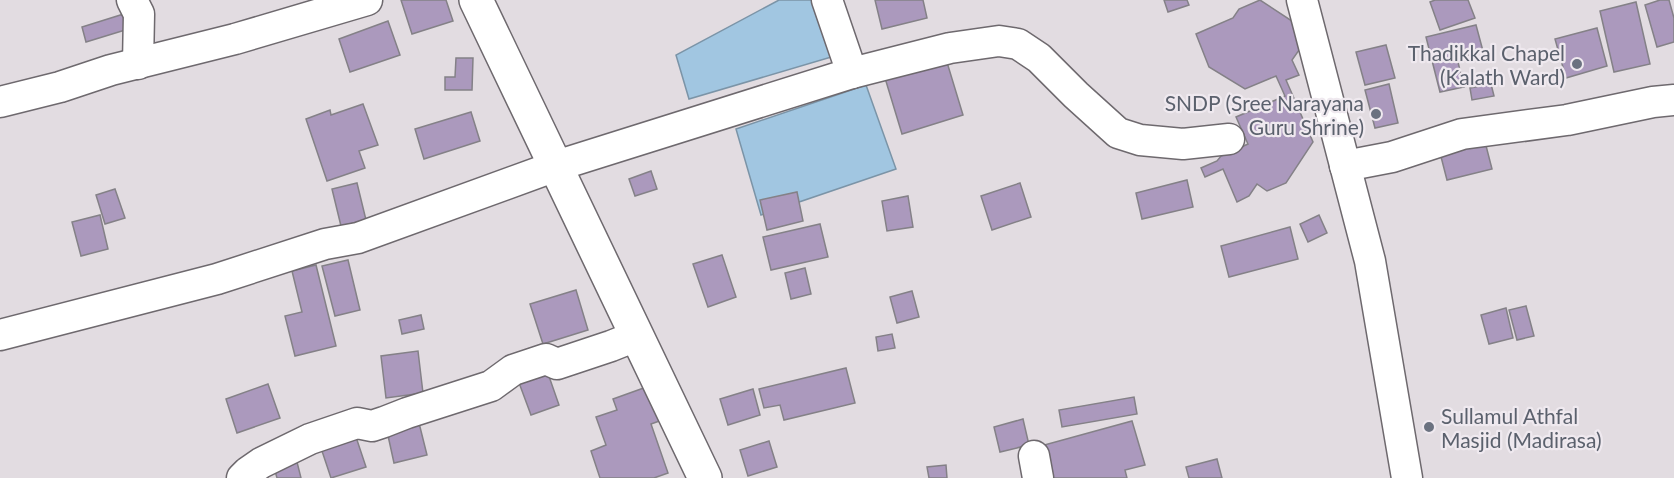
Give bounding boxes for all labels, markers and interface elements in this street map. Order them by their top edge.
place label: Thadikkal Chapel (Kalath Ward) [1408,40,1565,89]
marker: Thadikkal Chapel (Kalath Ward) [1570,57,1584,71]
place label: SNDP (Sree Narayana Guru Shrine) [1165,90,1364,139]
marker: SNDP (Sree Narayana Guru Shrine) [1369,107,1383,121]
place label: Sullamul Athfal Masjid (Madirasa) [1441,403,1602,452]
marker: Sullamul Athfal Masjid (Madirasa) [1422,420,1436,434]

